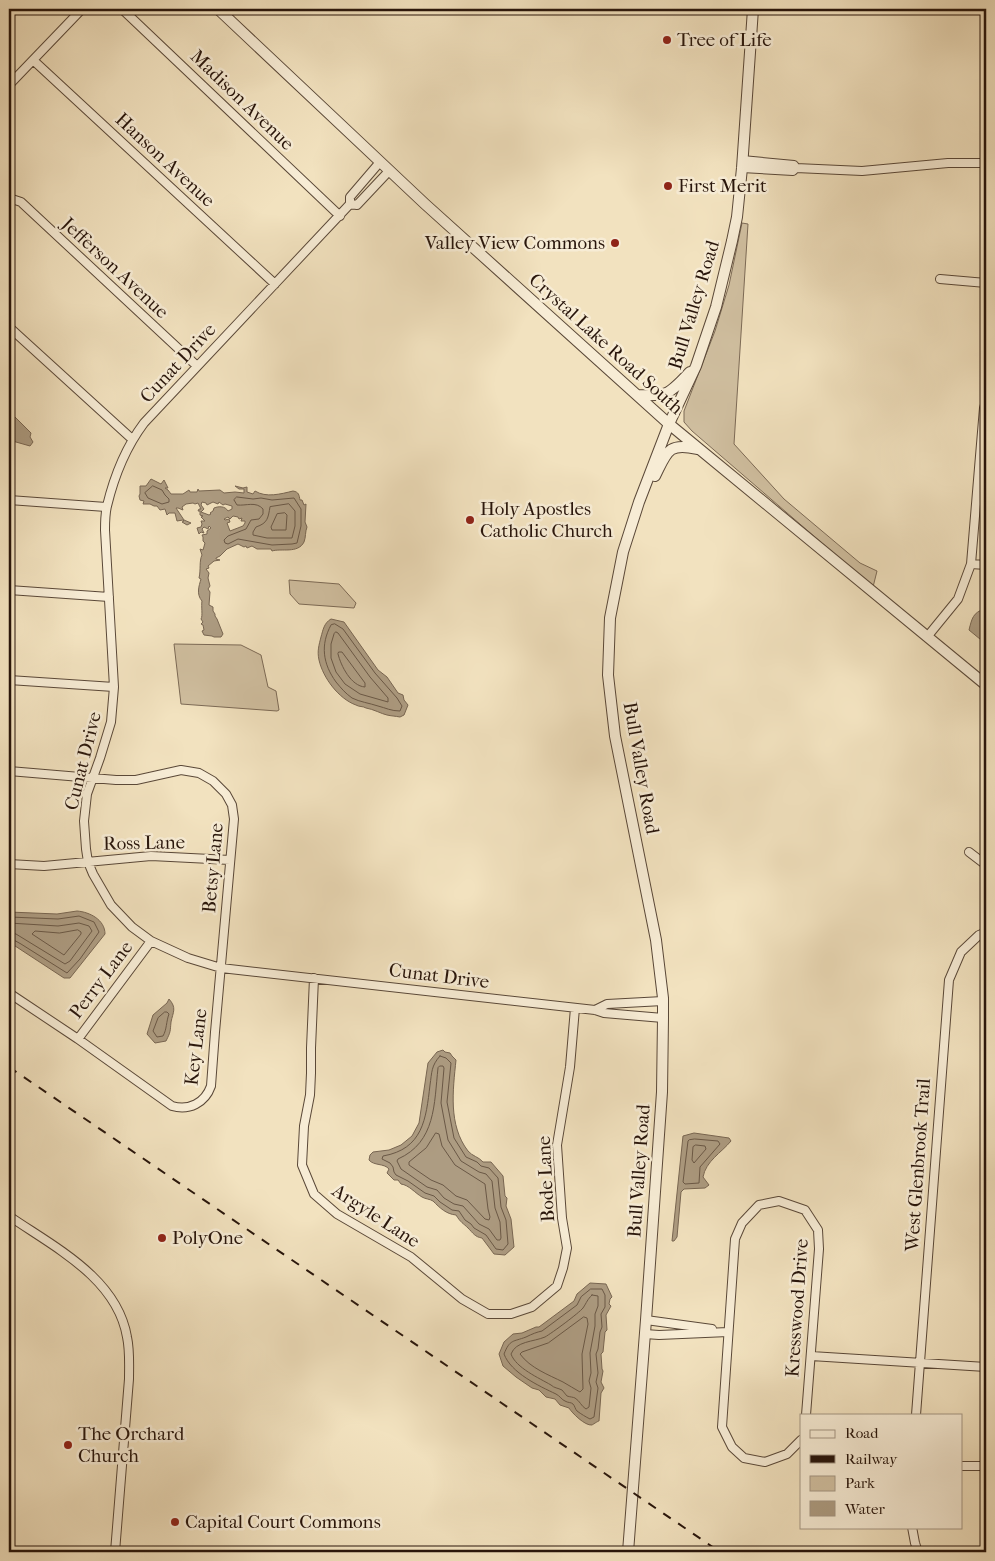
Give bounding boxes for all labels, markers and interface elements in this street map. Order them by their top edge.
place label: Tree of Life [677,29,772,51]
marker: Tree of Life [661,34,673,46]
street label: Madison Avenue [186,45,298,155]
street label: Hanson Avenue [111,108,219,212]
place label: First Merit [678,175,767,197]
marker: First Merit [662,180,674,192]
street label: Jefferson Avenue [56,212,173,323]
place label: Valley View Commons [424,232,605,254]
marker: Valley View Commons [609,237,621,249]
street label: Bull Valley Road [664,237,724,372]
street label: Crystal Lake Road South [524,269,688,419]
street label: Cunat Drive [136,319,220,407]
place label: Holy Apostles Catholic Church [480,498,613,542]
marker: Holy Apostles Catholic Church [464,514,476,526]
street label: Bull Valley Road [619,700,664,836]
street label: Cunat Drive [60,710,106,812]
street label: Betsy Lane [198,822,228,914]
street label: Ross Lane [103,831,185,855]
street label: Perry Lane [65,937,137,1023]
street label: Cunat Drive [388,959,490,993]
street label: Key Lane [180,1007,212,1087]
street label: West Glenbrook Trail [901,1078,935,1253]
street label: Bull Valley Road [623,1103,655,1238]
street label: Bode Lane [533,1135,559,1223]
street label: Argyle Lane [327,1179,424,1252]
place label: PolyOne [172,1227,243,1249]
marker: PolyOne [156,1232,168,1244]
street label: Kresswood Drive [781,1238,813,1378]
legend [800,1414,962,1528]
place label: The Orchard Church [78,1423,185,1467]
text: Road [845,1424,879,1442]
marker: The Orchard Church [62,1439,74,1451]
text: Railway [845,1450,898,1468]
text: Park [845,1474,875,1492]
text: Water [844,1500,885,1518]
place label: Capital Court Commons [185,1511,381,1533]
marker: Capital Court Commons [169,1516,181,1528]

